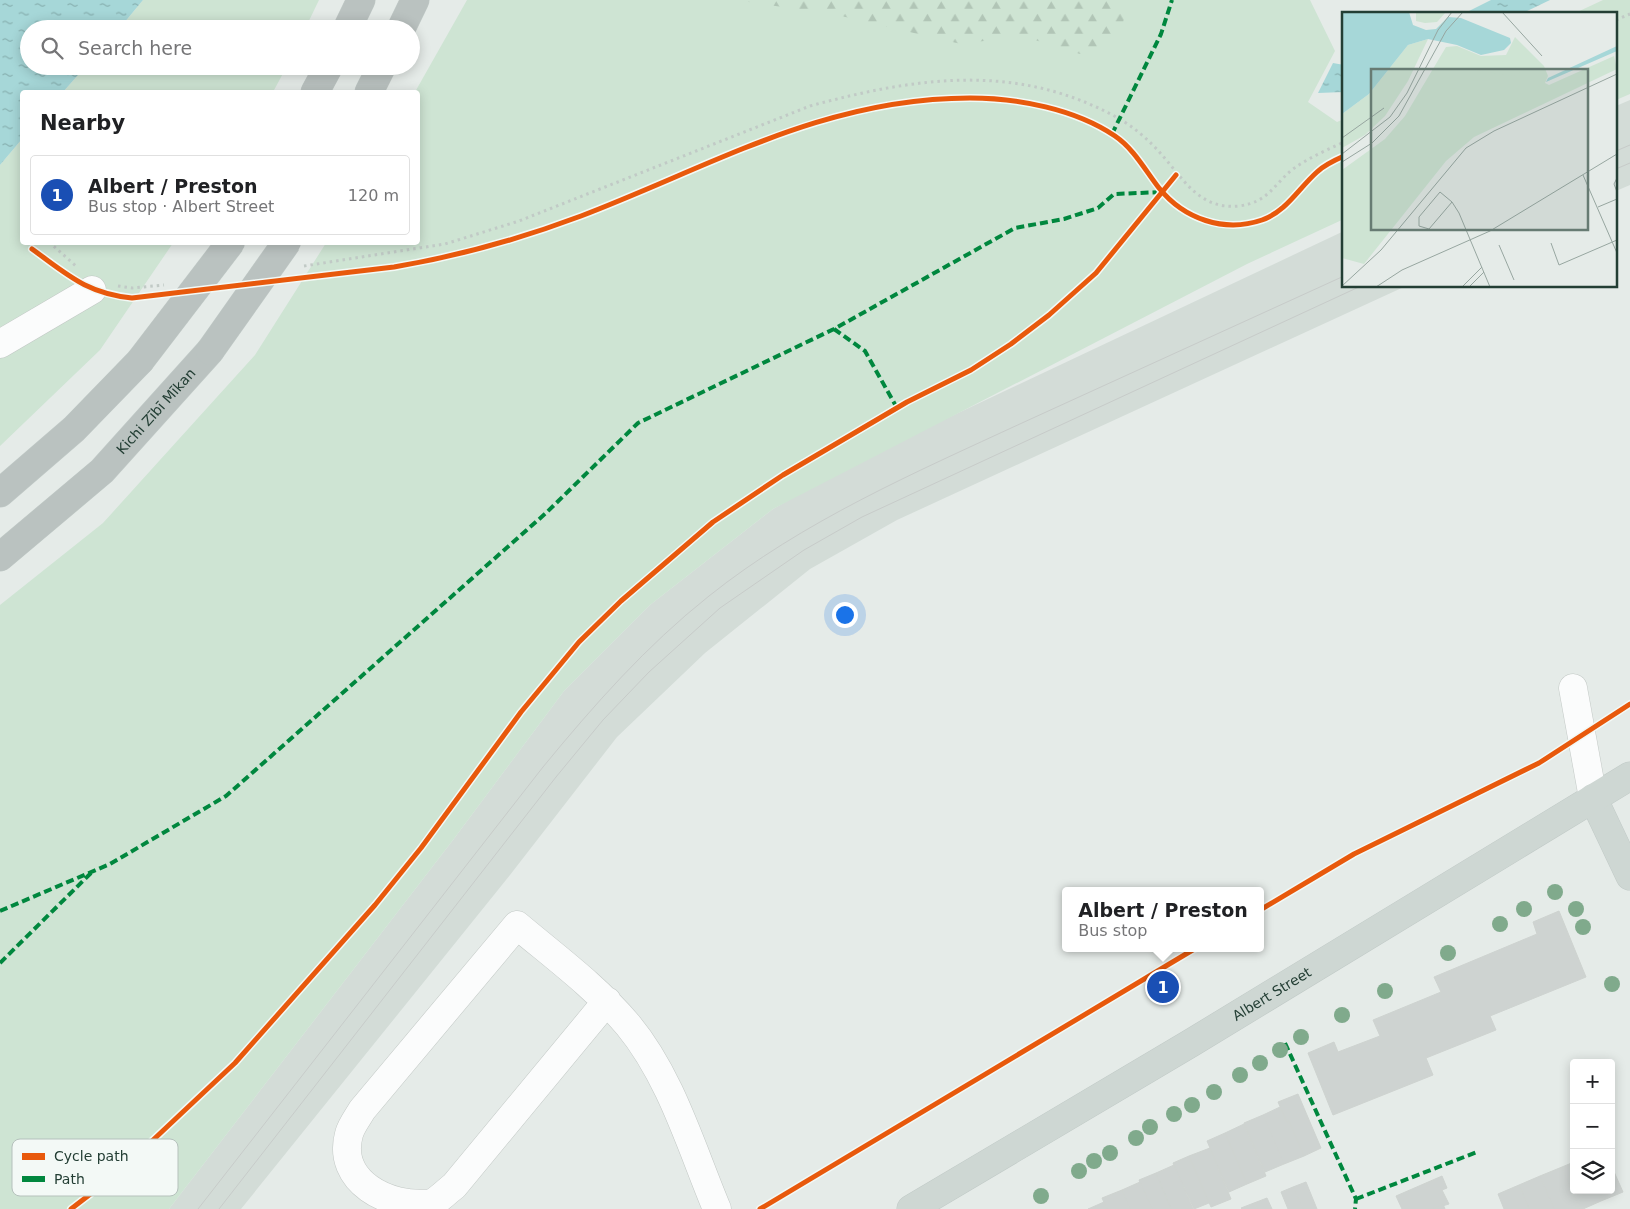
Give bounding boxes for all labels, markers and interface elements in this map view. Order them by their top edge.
inset map [1342,12,1618,288]
search box [20,20,420,75]
icon: search [38,34,66,62]
text: Search here [78,37,192,59]
text: Nearby [40,111,125,135]
text: Albert / Preston [88,175,257,197]
text: 1 [51,186,63,205]
text: 120 m [348,186,399,205]
text: Bus stop · Albert Street [88,197,274,216]
street label: Kichi Zībī Mīkan [113,365,199,457]
your location [832,602,858,628]
popup [1062,887,1264,952]
text: Albert / Preston [1078,899,1248,921]
text: Bus stop [1078,921,1147,940]
street label: Albert Street [1229,964,1314,1024]
pin: 1 [1147,968,1179,1006]
map controls [1570,1059,1615,1194]
button: + [1570,1059,1615,1104]
button: − [1570,1104,1615,1149]
legend [12,1139,178,1196]
text: Cycle path [54,1148,129,1164]
button: layers [1570,1149,1615,1194]
text: Path [54,1171,85,1187]

